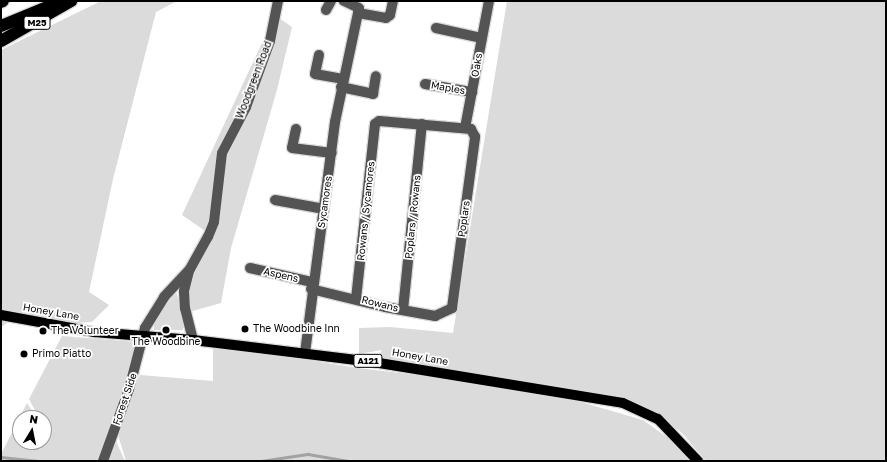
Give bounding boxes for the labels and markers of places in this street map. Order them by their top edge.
place label: The Woodbine Inn [253,323,340,335]
marker: The Woodbine Inn [240,324,250,334]
place label: The Volunteer [51,325,119,337]
marker: The Woodbine [161,325,171,335]
marker: The Volunteer [38,326,48,336]
place label: The Woodbine [132,336,200,348]
place label: Primo Piatto [32,348,91,360]
marker: Primo Piatto [19,349,29,359]

